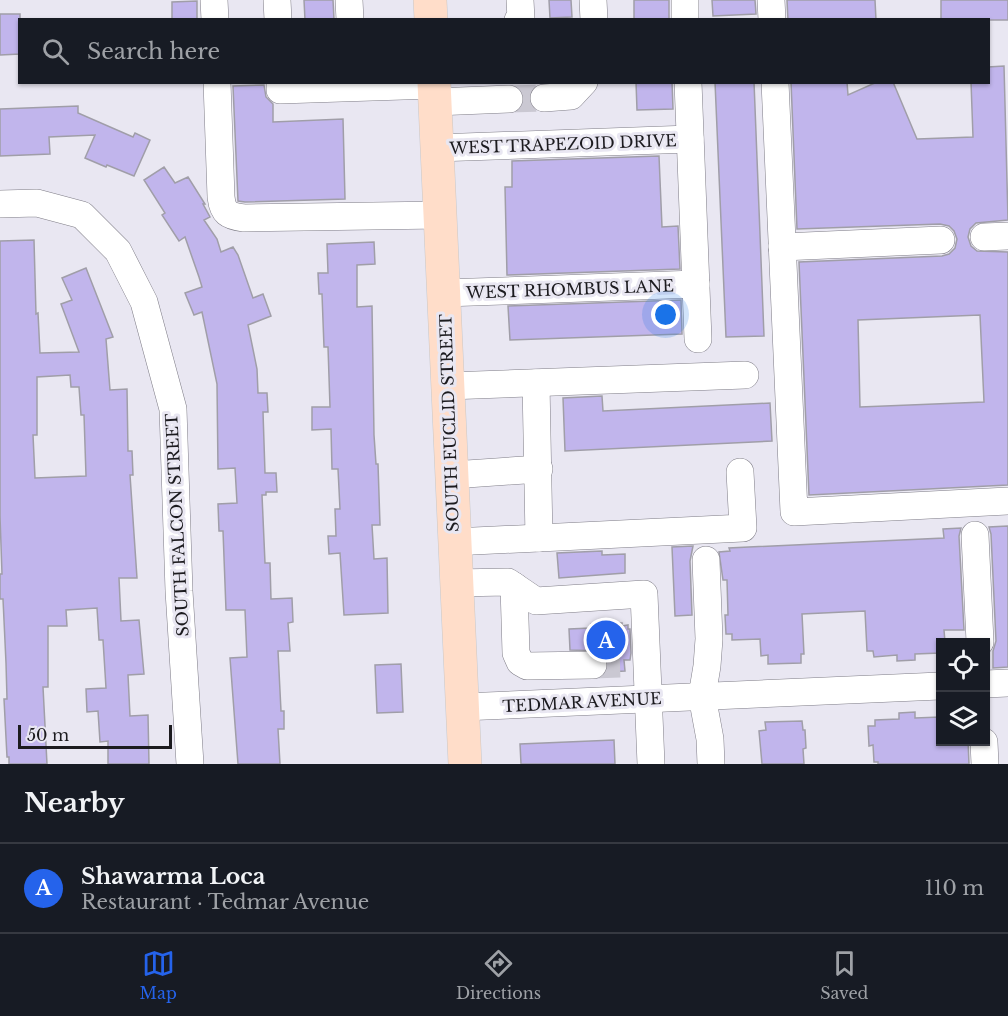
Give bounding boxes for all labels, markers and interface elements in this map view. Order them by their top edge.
search box [18,18,990,84]
icon: search [39,35,72,68]
text: Search here [87,38,220,65]
street label: WEST TRAPEZOID DRIVE [448,130,677,158]
street label: WEST RHOMBUS LANE [465,275,674,303]
your location [651,300,680,329]
street label: SOUTH EUCLID STREET [435,314,463,532]
street label: SOUTH FALCON STREET [161,413,193,637]
pin: A [586,618,626,662]
map controls [936,638,990,746]
button: locate [936,638,990,692]
street label: TEDMAR AVENUE [502,688,662,716]
button: layers [936,692,990,746]
scale bar [18,722,172,750]
text: 50 m [27,725,69,745]
text: Nearby [24,787,125,819]
text: Shawarma Loca [81,863,265,890]
text: A [35,876,52,900]
text: 110 m [925,876,984,900]
text: Restaurant · Tedmar Avenue [81,890,369,914]
tab: Map [140,947,177,1003]
tab: Directions [456,947,541,1003]
tab: Saved [820,947,868,1003]

